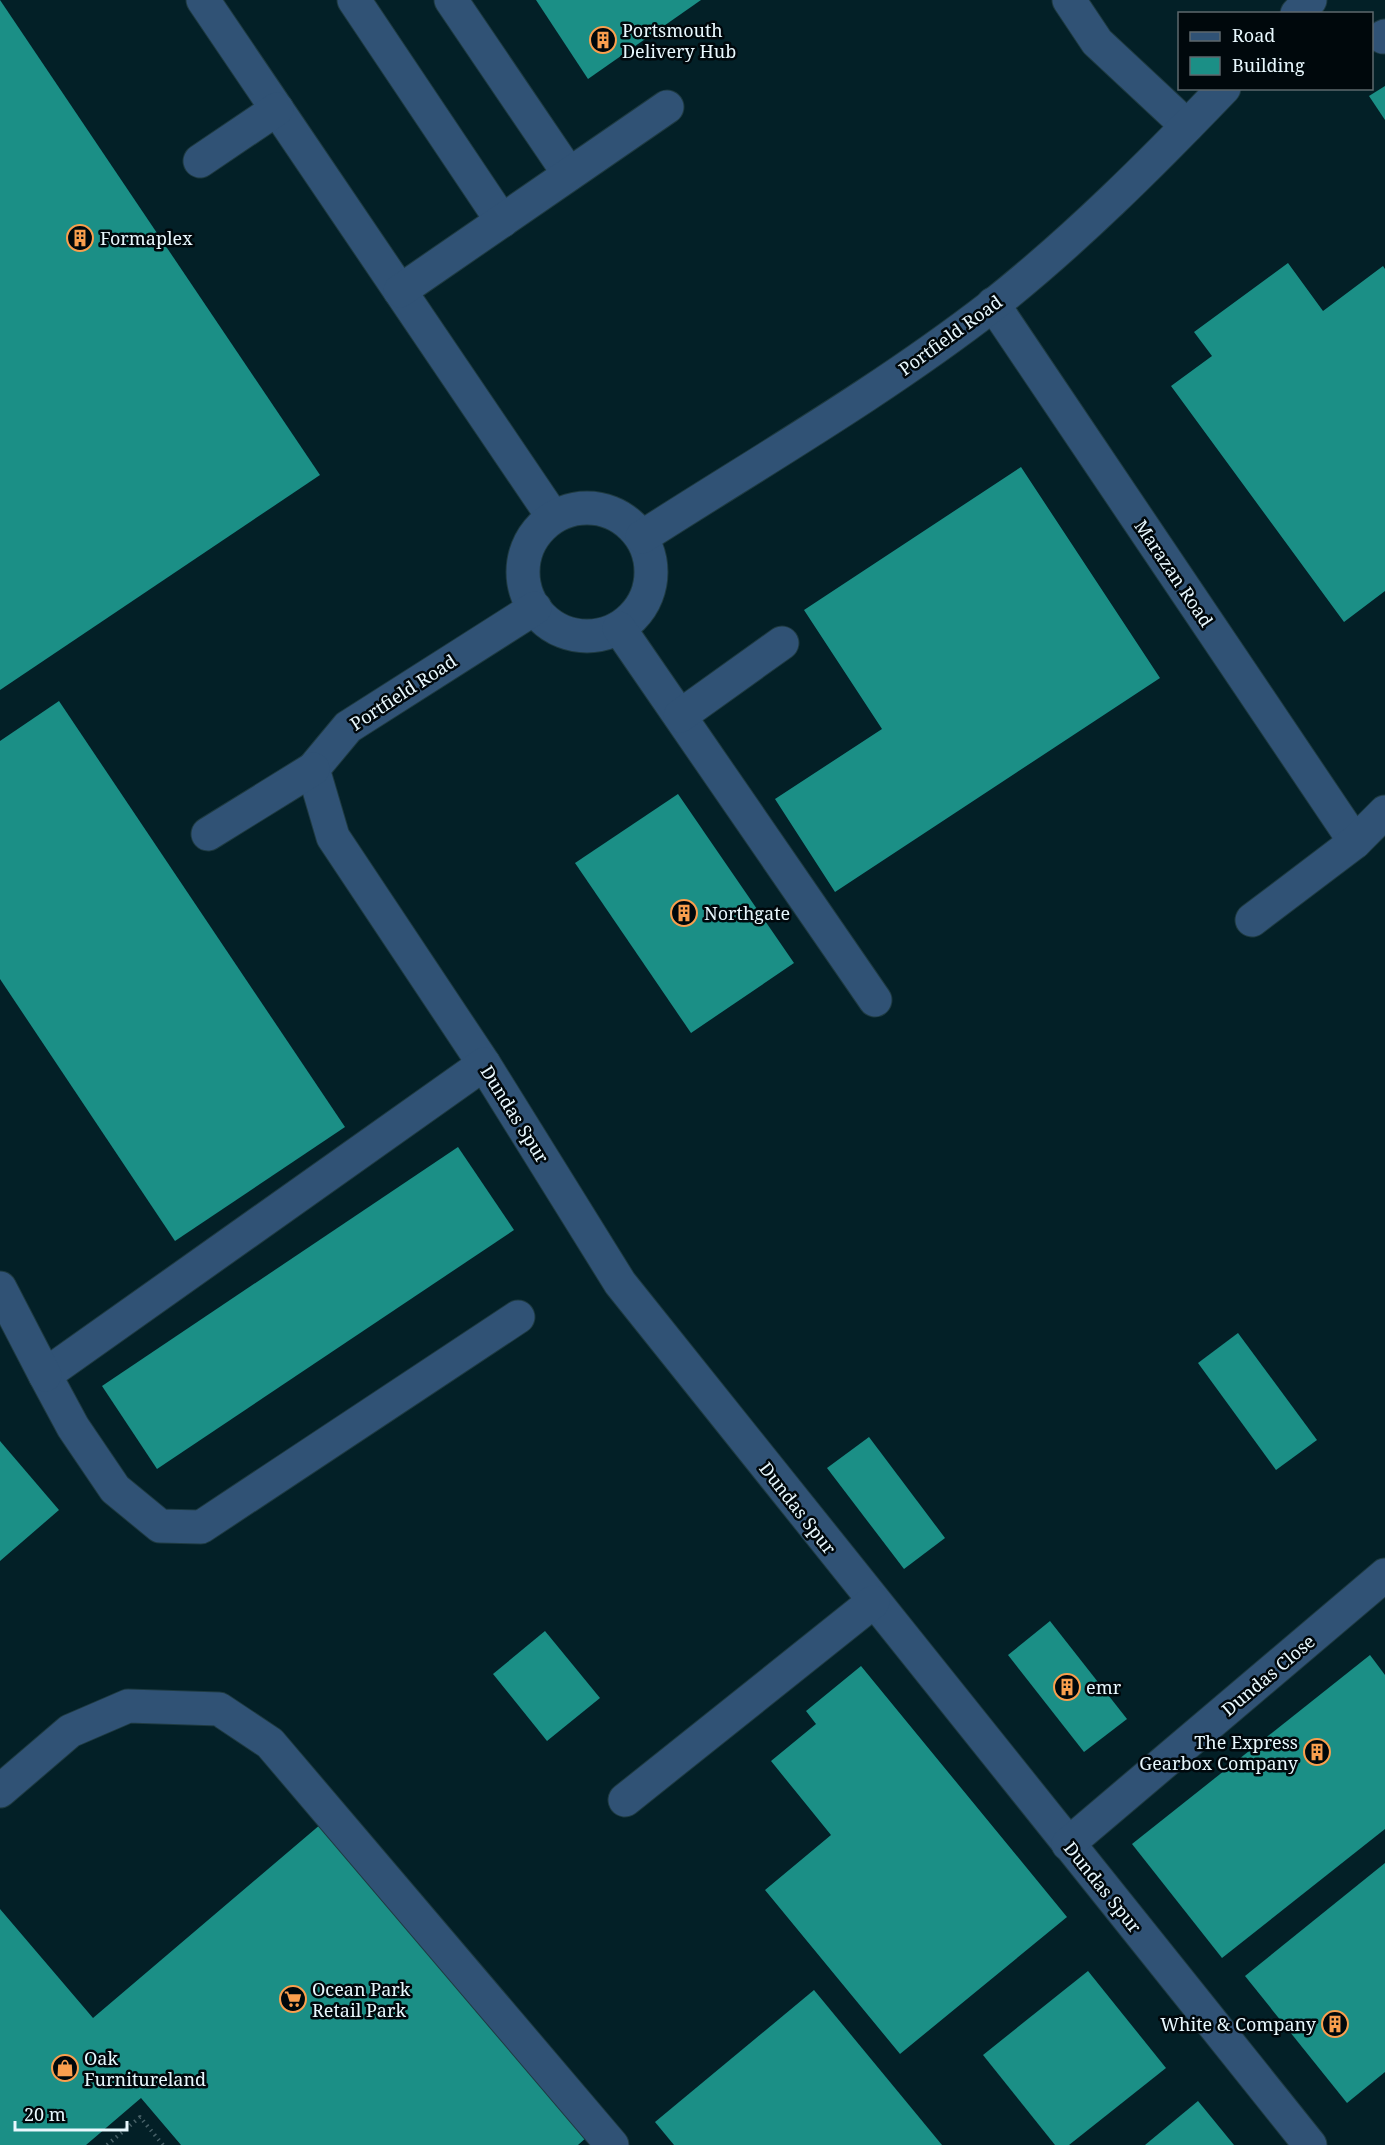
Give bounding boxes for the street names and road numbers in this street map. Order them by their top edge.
street label: Portfield Road [893,289,1007,381]
street label: Marazan Road [1129,515,1219,631]
street label: Portfield Road [345,649,461,735]
street label: Dundas Spur [475,1061,555,1168]
street label: Dundas Spur [754,1457,842,1559]
street label: Dundas Close [1216,1629,1320,1721]
street label: Dundas Spur [1059,1836,1148,1938]

